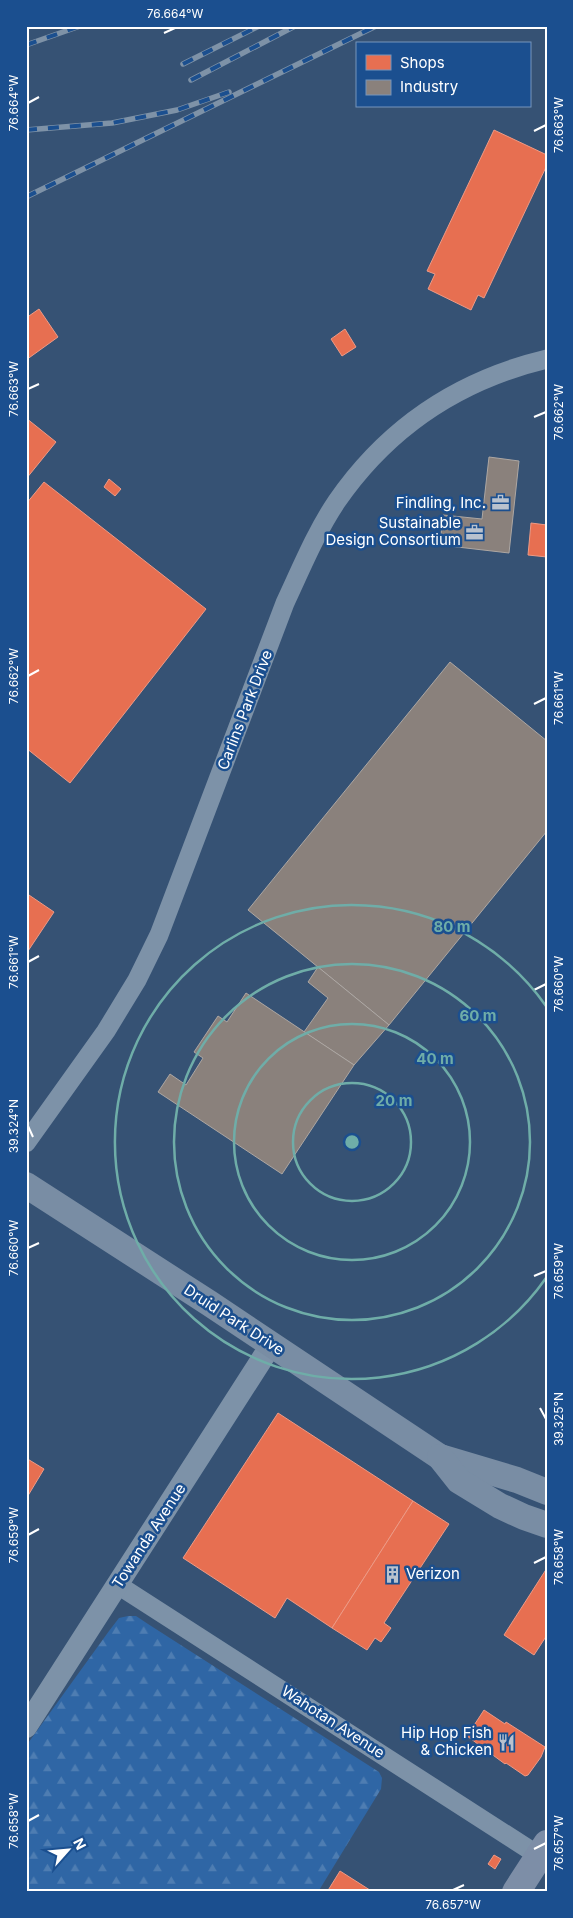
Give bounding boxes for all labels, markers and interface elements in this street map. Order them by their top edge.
text: 76.664°W [147,6,203,21]
legend [356,42,530,108]
text: Shops [400,53,445,72]
text: 76.664°W [6,75,21,131]
text: Industry [400,77,459,96]
text: 76.663°W [551,97,566,153]
text: 76.663°W [6,361,21,417]
text: 76.662°W [551,384,566,440]
place label: Findling, Inc. [396,493,486,512]
office icon: Findling, Inc. [490,493,510,513]
place label: Sustainable Design Consortium [325,513,461,549]
office icon: Sustainable Design Consortium [465,522,485,542]
street label: Carlins Park Drive [213,647,276,773]
text: 76.662°W [6,648,21,704]
text: 76.661°W [551,671,566,725]
text: 80 m [433,917,471,936]
text: 76.661°W [6,935,21,989]
text: 76.660°W [551,956,566,1012]
text: 60 m [459,1006,497,1025]
text: 40 m [416,1049,454,1068]
text: 20 m [376,1091,412,1110]
text: 39.324°N [6,1099,21,1153]
centre of rings [343,1133,361,1151]
text: 76.660°W [6,1220,21,1276]
text: 76.659°W [551,1243,566,1299]
street label: Druid Park Drive [180,1280,288,1359]
text: 39.325°N [551,1392,566,1446]
street label: Towanda Avenue [108,1480,190,1592]
text: 76.659°W [6,1507,21,1563]
text: 76.658°W [551,1529,566,1585]
building icon: Verizon [382,1564,402,1584]
place label: Verizon [406,1564,460,1583]
street label: Wahotan Avenue [278,1681,389,1762]
place label: Hip Hop Fish & Chicken [401,1723,492,1759]
restaurant icon: Hip Hop Fish & Chicken [496,1732,516,1752]
text: 76.658°W [6,1793,21,1849]
text: 76.657°W [551,1815,566,1871]
north arrow [42,1826,92,1876]
text: N [70,1835,90,1852]
text: 76.657°W [425,1897,481,1912]

